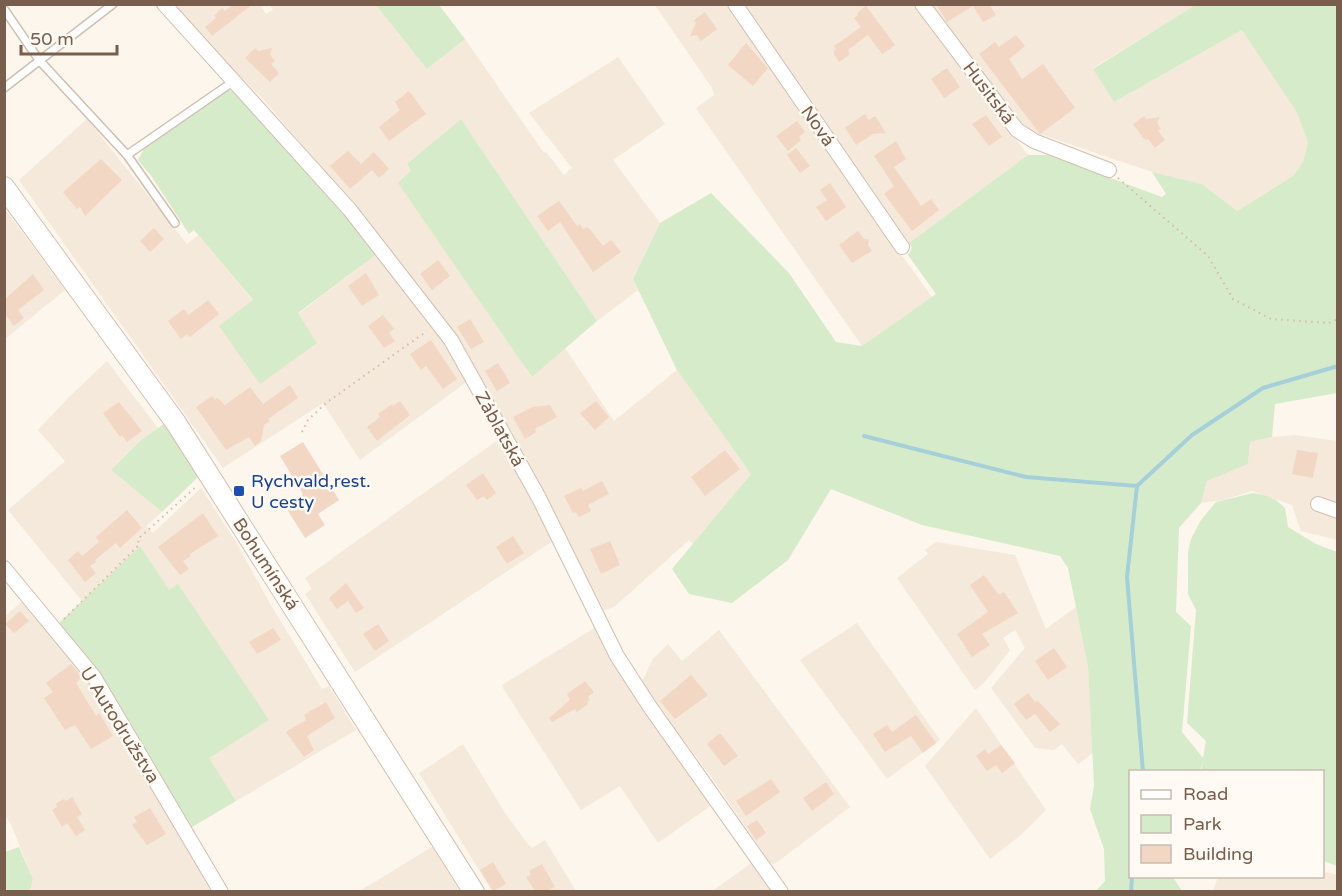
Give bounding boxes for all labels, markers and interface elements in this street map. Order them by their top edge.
scale bar [21,18,117,56]
text: 50 m [30,28,74,50]
street label: Husitská [958,57,1020,129]
street label: Nová [796,101,840,151]
street label: Záblatská [470,388,530,470]
place label: Rychvald,rest. U cesty [251,470,371,513]
marker: Rychvald,rest. U cesty [232,484,246,498]
street label: Bohumínská [228,514,304,614]
street label: U Autodružstva [75,663,165,787]
legend [1129,770,1324,878]
text: Road [1183,783,1228,805]
text: Park [1183,813,1222,835]
text: Building [1183,843,1253,865]

